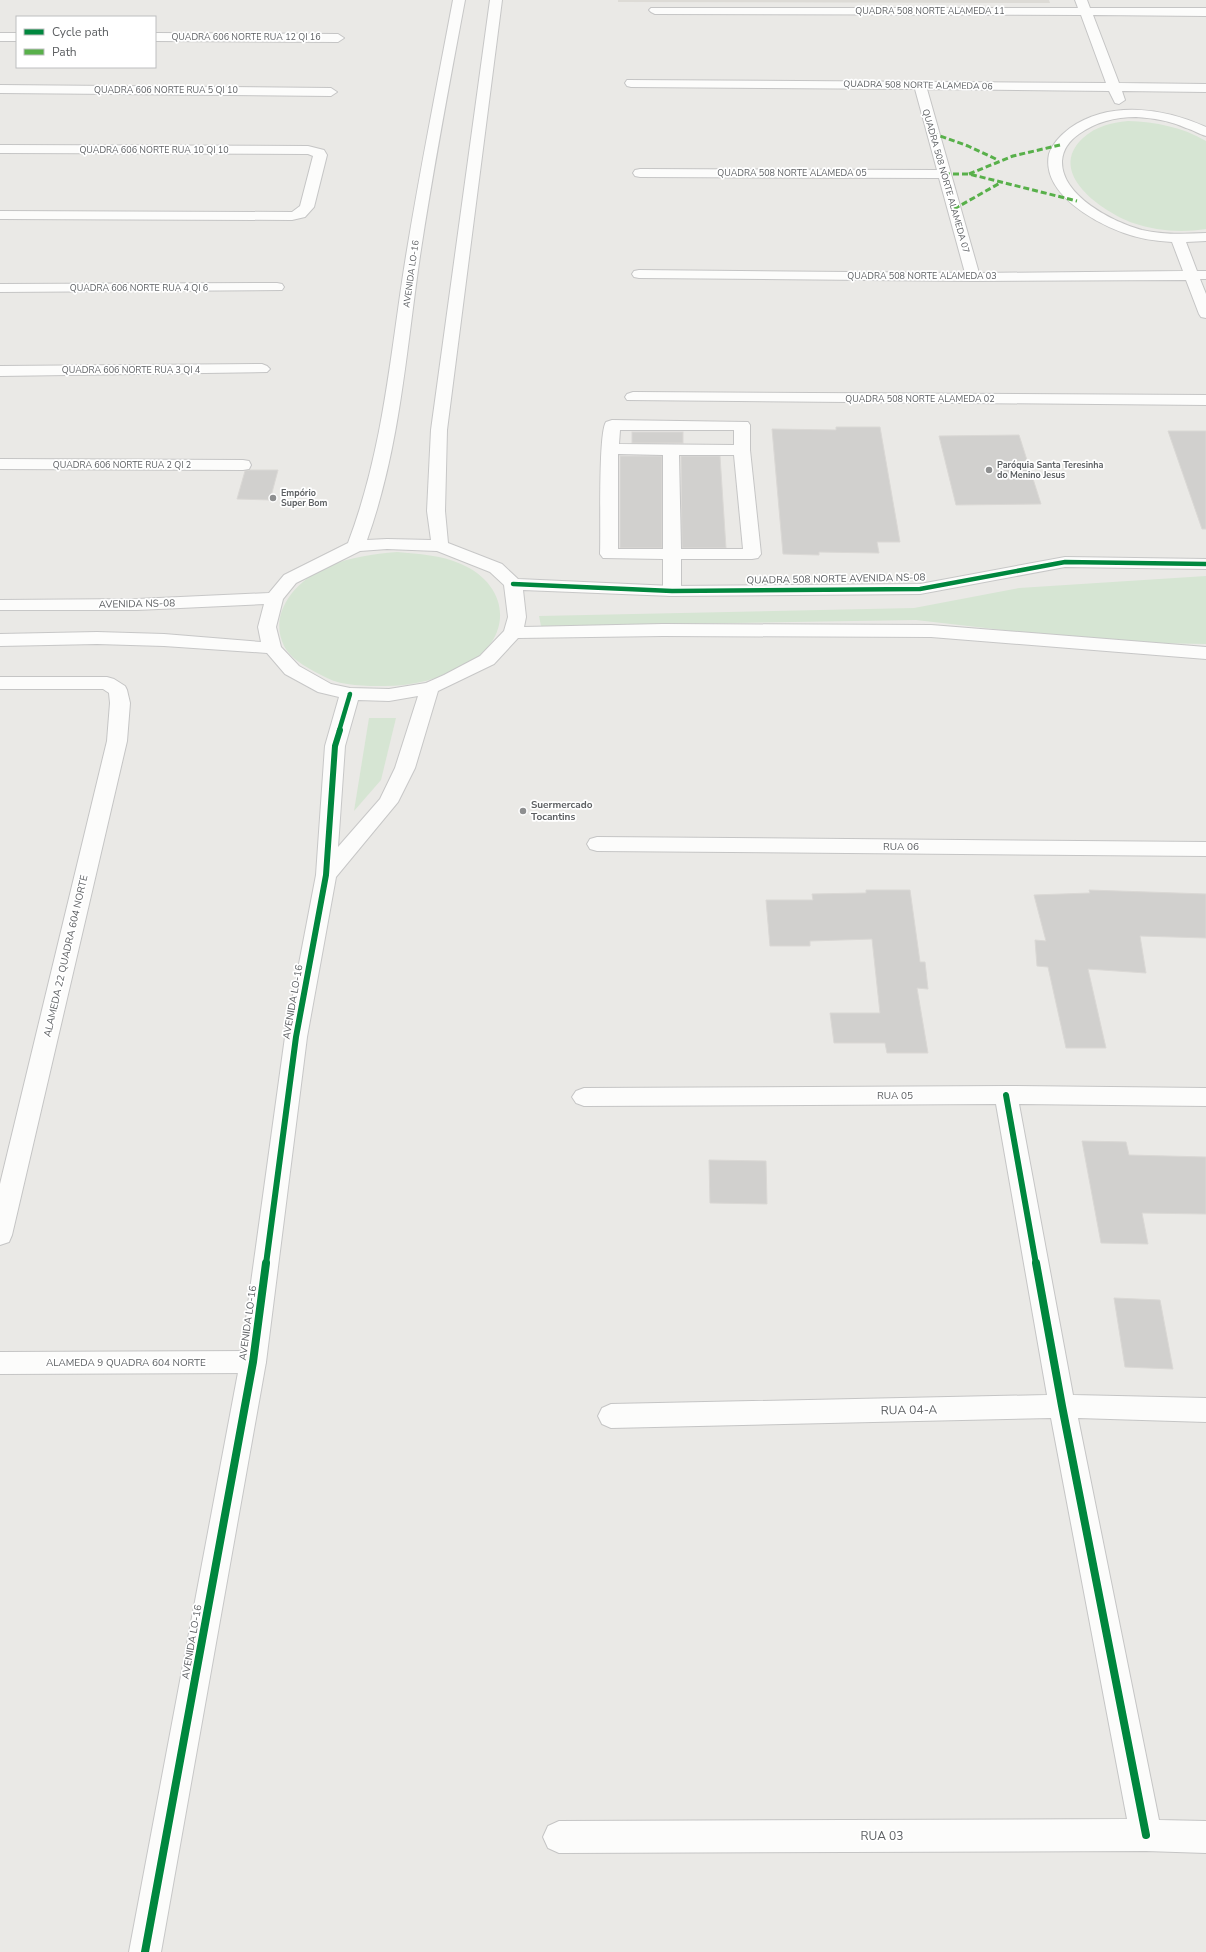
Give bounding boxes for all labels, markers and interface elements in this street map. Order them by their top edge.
street label: QUADRA 508 NORTE ALAMEDA 11 [855,5,1005,17]
legend [16,16,156,68]
text: Cycle path [52,24,109,40]
street label: QUADRA 606 NORTE RUA 12 QI 16 [171,31,321,43]
text: Path [52,44,77,60]
street label: QUADRA 508 NORTE ALAMEDA 06 [843,78,993,92]
street label: QUADRA 606 NORTE RUA 5 QI 10 [94,84,238,96]
street label: QUADRA 508 NORTE ALAMEDA 07 [920,108,972,254]
street label: QUADRA 606 NORTE RUA 10 QI 10 [79,144,229,156]
street label: QUADRA 508 NORTE ALAMEDA 05 [717,167,867,179]
street label: AVENIDA LO-16 [400,239,422,309]
street label: QUADRA 508 NORTE ALAMEDA 03 [847,270,997,282]
street label: QUADRA 606 NORTE RUA 4 QI 6 [70,282,208,294]
street label: QUADRA 606 NORTE RUA 3 QI 4 [62,364,201,376]
street label: QUADRA 508 NORTE ALAMEDA 02 [845,393,995,405]
street label: QUADRA 606 NORTE RUA 2 QI 2 [53,459,191,471]
place label: Paróquia Santa Teresinha do Menino Jesus [997,459,1103,481]
marker: Paróquia Santa Teresinha do Menino Jesus [984,465,994,475]
place label: Empório Super Bom [281,487,328,509]
marker: Empório Super Bom [268,493,278,503]
street label: QUADRA 508 NORTE AVENIDA NS-08 [746,570,926,588]
street label: AVENIDA NS-08 [99,596,175,612]
place label: Suermercado Tocantins [531,798,593,824]
marker: Suermercado Tocantins [518,806,528,816]
street label: RUA 06 [883,840,919,854]
street label: ALAMEDA 22 QUADRA 604 NORTE [41,873,92,1038]
street label: AVENIDA LO-16 [280,964,306,1040]
street label: RUA 05 [877,1089,913,1103]
street label: AVENIDA LO-16 [236,1285,260,1361]
street label: ALAMEDA 9 QUADRA 604 NORTE [46,1356,206,1370]
street label: RUA 04-A [881,1402,938,1418]
street label: AVENIDA LO-16 [179,1604,205,1680]
street label: RUA 03 [861,1828,903,1844]

